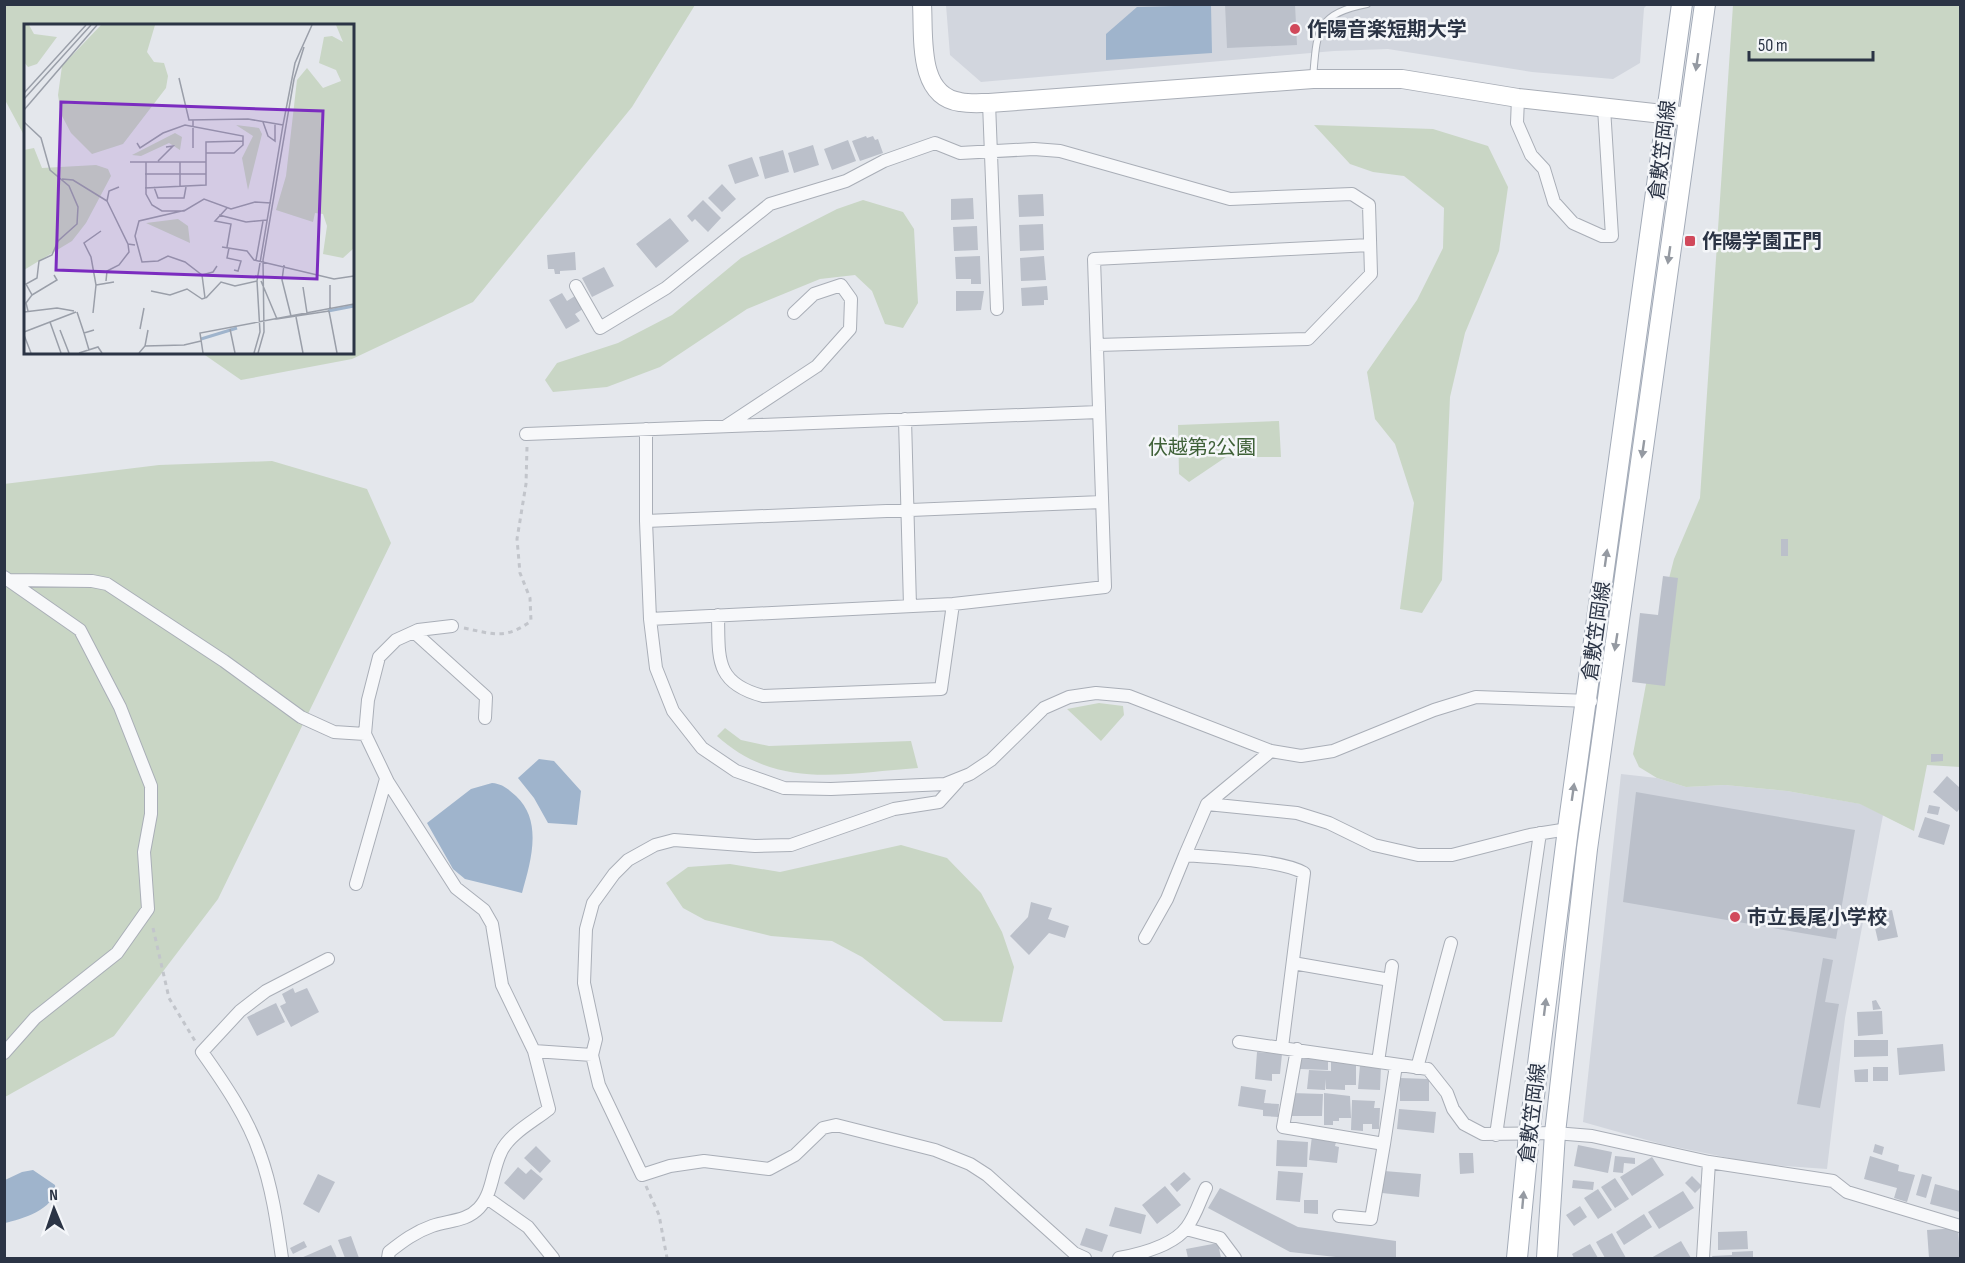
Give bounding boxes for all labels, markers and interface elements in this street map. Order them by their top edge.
place label: 作陽音楽短期大学 [1307,18,1467,42]
marker: 作陽音楽短期大学 [1288,22,1302,36]
inset map [24,24,354,354]
scale bar [1749,24,1874,62]
text: 50 m [1758,35,1788,56]
one-way arrow [1693,53,1702,72]
street label: 倉敷笠岡線 [1645,99,1681,201]
place label: 作陽学園正門 [1702,230,1822,254]
marker: 作陽学園正門 [1683,234,1697,248]
one-way arrow [1665,246,1674,265]
park label: 伏越第2公園 [1148,436,1256,460]
one-way arrow [1639,439,1648,458]
one-way arrow [1602,548,1611,567]
street label: 倉敷笠岡線 [1578,580,1616,682]
one-way arrow [1611,632,1620,651]
one-way arrow [1569,783,1578,802]
place label: 市立長尾小学校 [1747,906,1887,930]
marker: 市立長尾小学校 [1728,910,1742,924]
one-way arrow [1541,997,1550,1016]
street label: 倉敷笠岡線 [1515,1062,1551,1164]
north arrow [24,1179,84,1239]
text: N [49,1186,58,1205]
one-way arrow [1518,1191,1528,1210]

